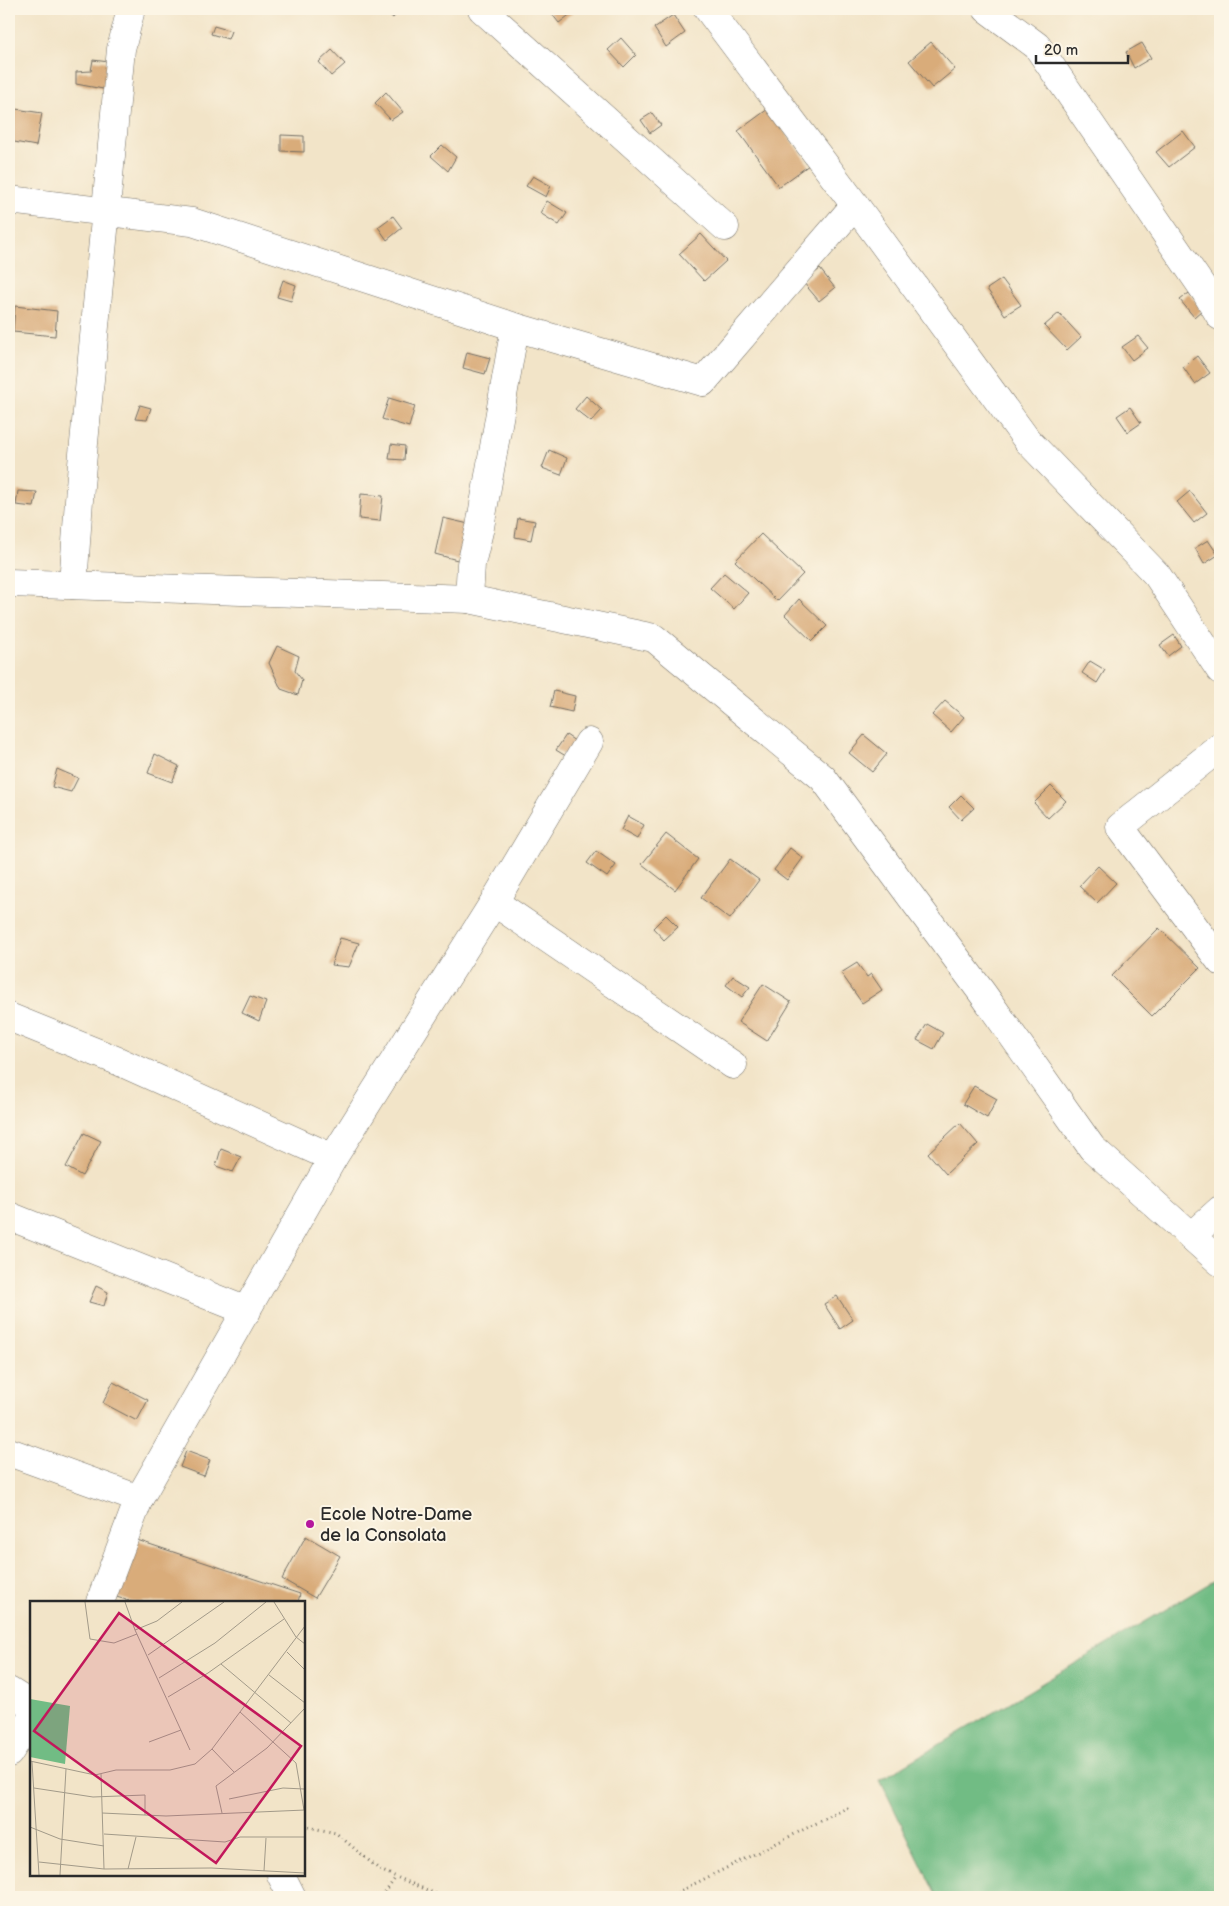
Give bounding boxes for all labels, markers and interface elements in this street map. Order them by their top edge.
scale bar [1036,32,1129,64]
text: 20 m [1044,41,1078,60]
place label: Ecole Notre-Dame de la Consolata [320,1504,472,1546]
marker: Ecole Notre-Dame de la Consolata [304,1518,316,1530]
inset map [30,1601,305,1876]

